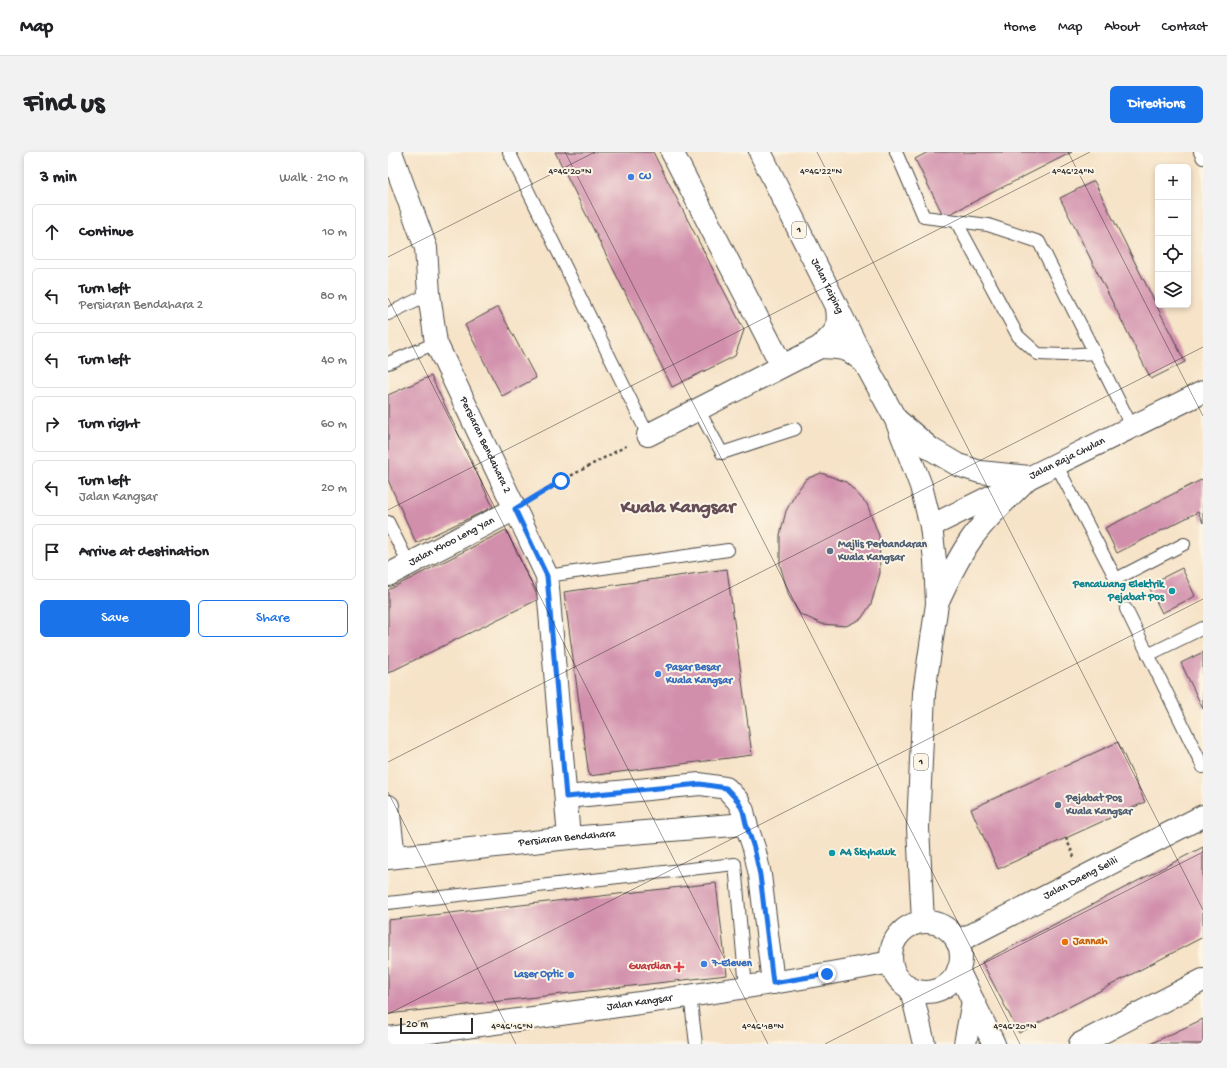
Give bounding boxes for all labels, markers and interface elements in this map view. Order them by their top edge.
text: Map [20,16,53,39]
text: Home [1004,19,1036,36]
text: Map [1058,19,1082,36]
text: About [1104,19,1140,36]
text: Contact [1162,19,1207,36]
button: Directions [1110,86,1203,123]
text: Find us [24,88,104,121]
map controls [1155,164,1191,308]
button: + [1155,164,1191,200]
text: 4°46'20"N [549,166,592,178]
text: 4°46'22"N [800,166,842,178]
text: 4°46'24"N [1052,166,1094,178]
text: 3 min [40,168,77,188]
text: Walk · 210 m [280,171,348,186]
place label: CU [638,171,652,183]
marker: CU [626,172,636,182]
button: − [1155,200,1191,236]
icon: ahead [41,221,63,243]
road number: 1 [792,222,806,238]
text: Continue [79,223,133,241]
text: 10 m [322,225,347,240]
button: locate [1155,236,1191,272]
street label: Jalan Taiping [808,257,846,316]
button: layers [1155,272,1191,308]
text: Turn left [79,280,130,298]
icon: left [41,285,63,307]
text: 80 m [320,289,347,304]
text: Persiaran Bendahara 2 [79,298,203,313]
icon: left [41,349,63,371]
text: Turn left [79,351,130,369]
text: 40 m [321,353,347,368]
street label: Persiaran Bendahara 2 [456,394,513,496]
icon: right [41,413,63,435]
text: Turn right [79,415,139,433]
text: 60 m [321,417,347,432]
street label: Jalan Raja Chulan [1027,435,1108,483]
text: Turn left [79,472,130,490]
route start [552,472,570,490]
icon: left [41,477,63,499]
text: 20 m [321,481,347,496]
text: Jalan Kangsar [79,490,157,505]
district label: Kuala Kangsar [620,497,737,520]
street label: Jalan Khoo Leng Yan [407,514,497,569]
place label: Majlis Perbandaran Kuala Kangsar [837,539,928,565]
icon: arrive [41,541,63,563]
text: Arrive at destination [79,543,209,561]
marker: Majlis Perbandaran Kuala Kangsar [825,546,835,556]
place label: Pencawang Elektrik Pejabat Pos [1072,578,1166,604]
marker: Pencawang Elektrik Pejabat Pos [1167,586,1177,596]
button: Save [40,600,190,637]
button: Share [198,600,348,637]
place label: Pasar Besar Kuala Kangsar [665,662,733,688]
marker: Pasar Besar Kuala Kangsar [653,669,663,679]
road number: 1 [914,754,928,770]
place label: Pejabat Pos Kuala Kangsar [1065,792,1133,819]
marker: Pejabat Pos Kuala Kangsar [1053,800,1063,810]
street label: Persiaran Bendahara [517,828,617,850]
place label: A4 Skyhawk [839,847,897,859]
marker: A4 Skyhawk [827,848,837,858]
street label: Jalan Daeng Selili [1042,855,1120,903]
place label: Jannah [1072,936,1107,948]
marker: Jannah [1060,937,1070,947]
place label: 7-Eleven [711,958,753,970]
marker: 7-Eleven [699,959,709,969]
place label: Guardian [629,961,672,973]
marker: Guardian [674,962,684,972]
route end [818,965,836,983]
place label: Laser Optic [514,968,564,981]
marker: Laser Optic [566,970,576,980]
street label: Jalan Kangsar [606,992,674,1014]
scale bar [400,1016,473,1035]
text: 20 m [406,1019,428,1031]
text: 4°46'16"N [491,1021,533,1033]
text: 4°46'18"N [742,1021,784,1033]
text: 4°46'20"N [994,1021,1037,1033]

